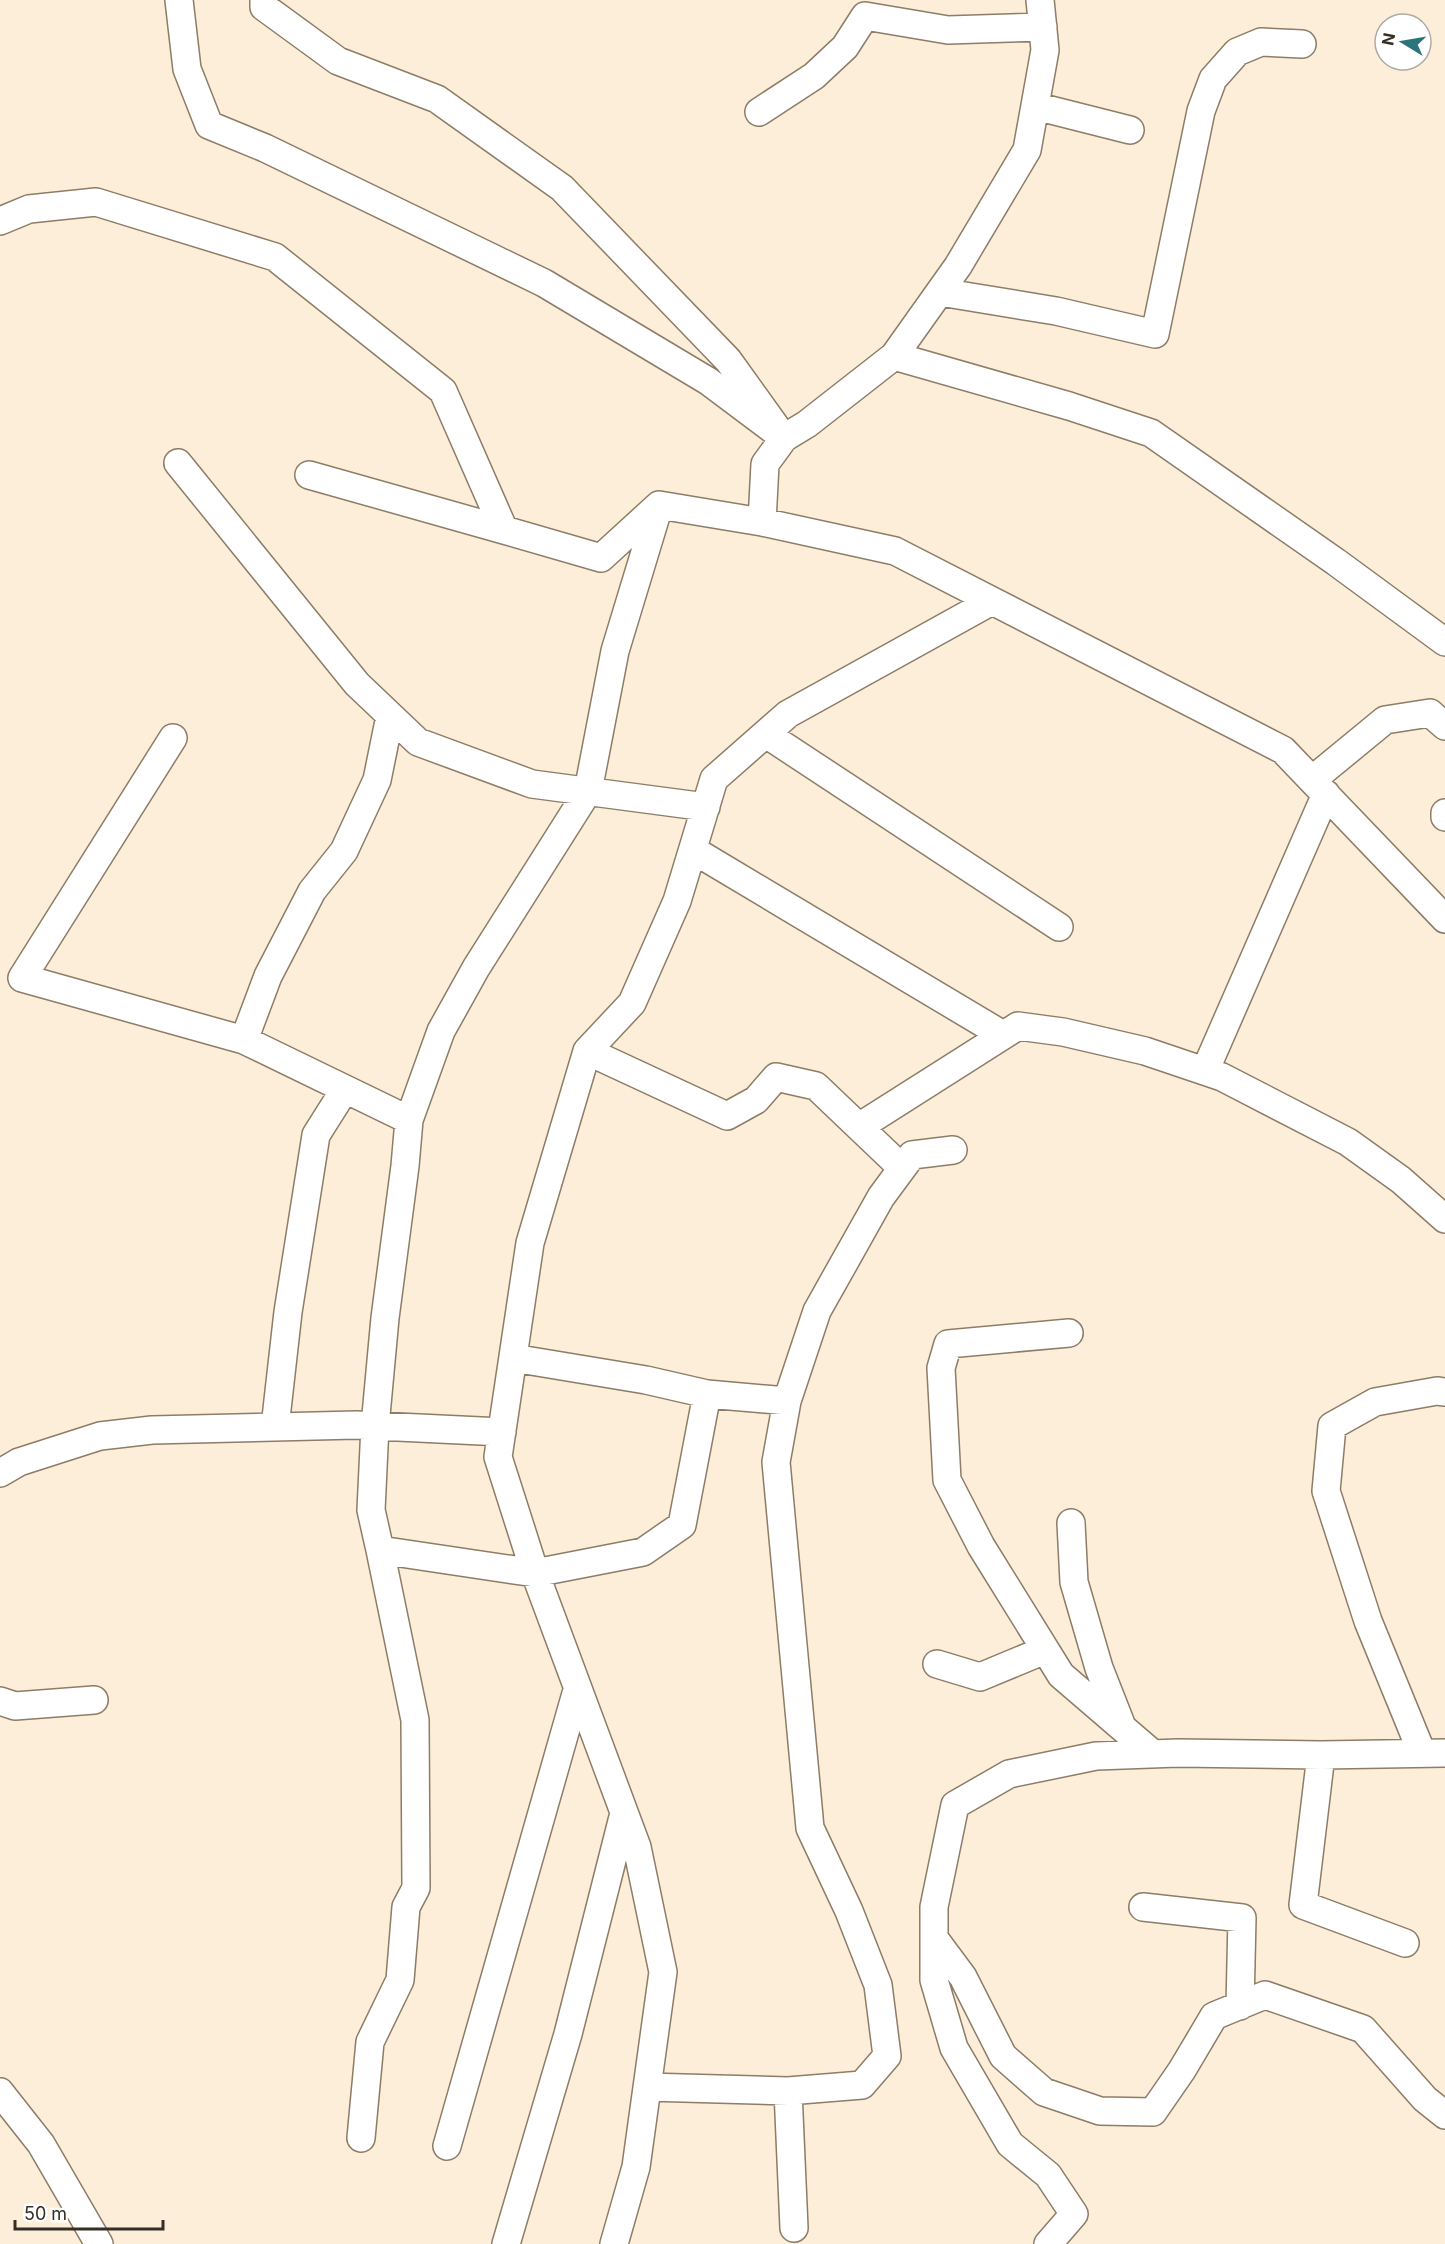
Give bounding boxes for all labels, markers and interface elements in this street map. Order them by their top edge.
north arrow [1373,12,1433,72]
text: N [1377,31,1399,47]
scale bar [15,2193,164,2231]
text: 50 m [24,2203,67,2224]

